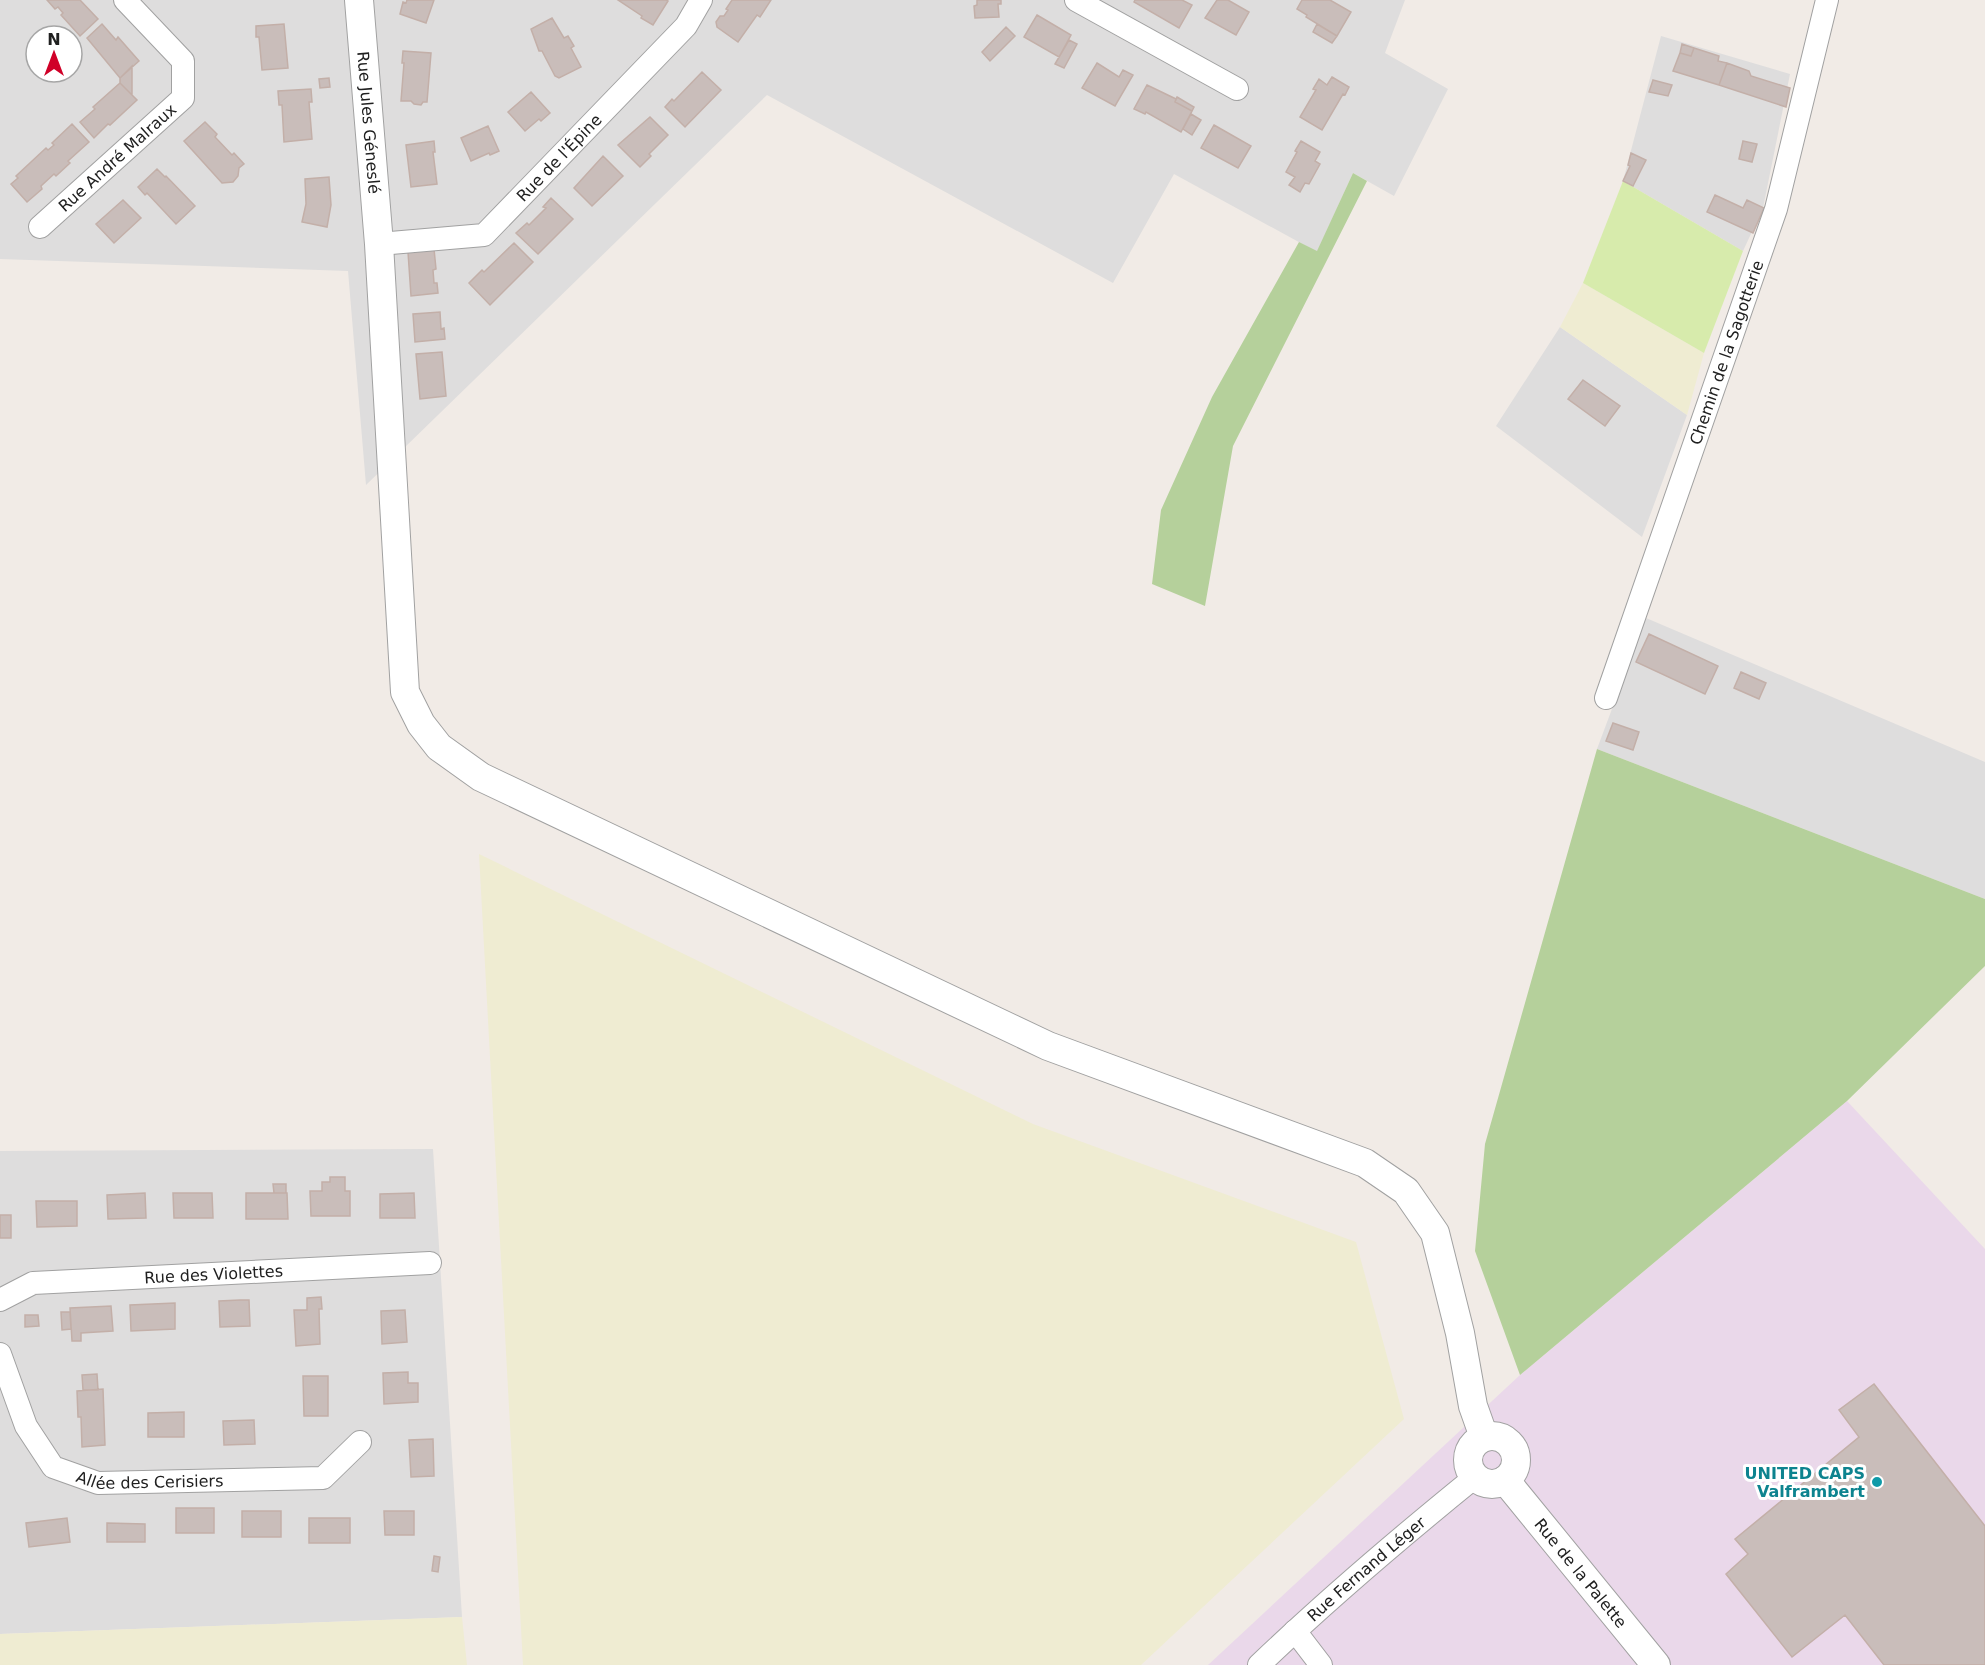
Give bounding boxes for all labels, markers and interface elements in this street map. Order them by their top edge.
north arrow [24,24,84,84]
text: N [47,30,61,49]
street label: Rue Jules Géneslé [353,51,384,195]
street label: Rue André Malraux [55,100,180,216]
street label: Rue de l'Épine [513,110,606,206]
street label: Chemin de la Sagotterie [1686,258,1767,447]
street label: Rue des Violettes [144,1261,283,1287]
place label: UNITED CAPS Valframbert [1745,1464,1865,1501]
street label: Allée des Cerisiers [74,1467,224,1493]
marker: UNITED CAPS Valframbert [1870,1475,1884,1489]
street label: Rue Fernand Léger [1303,1512,1430,1626]
street label: Rue de la Palette [1530,1515,1631,1632]

